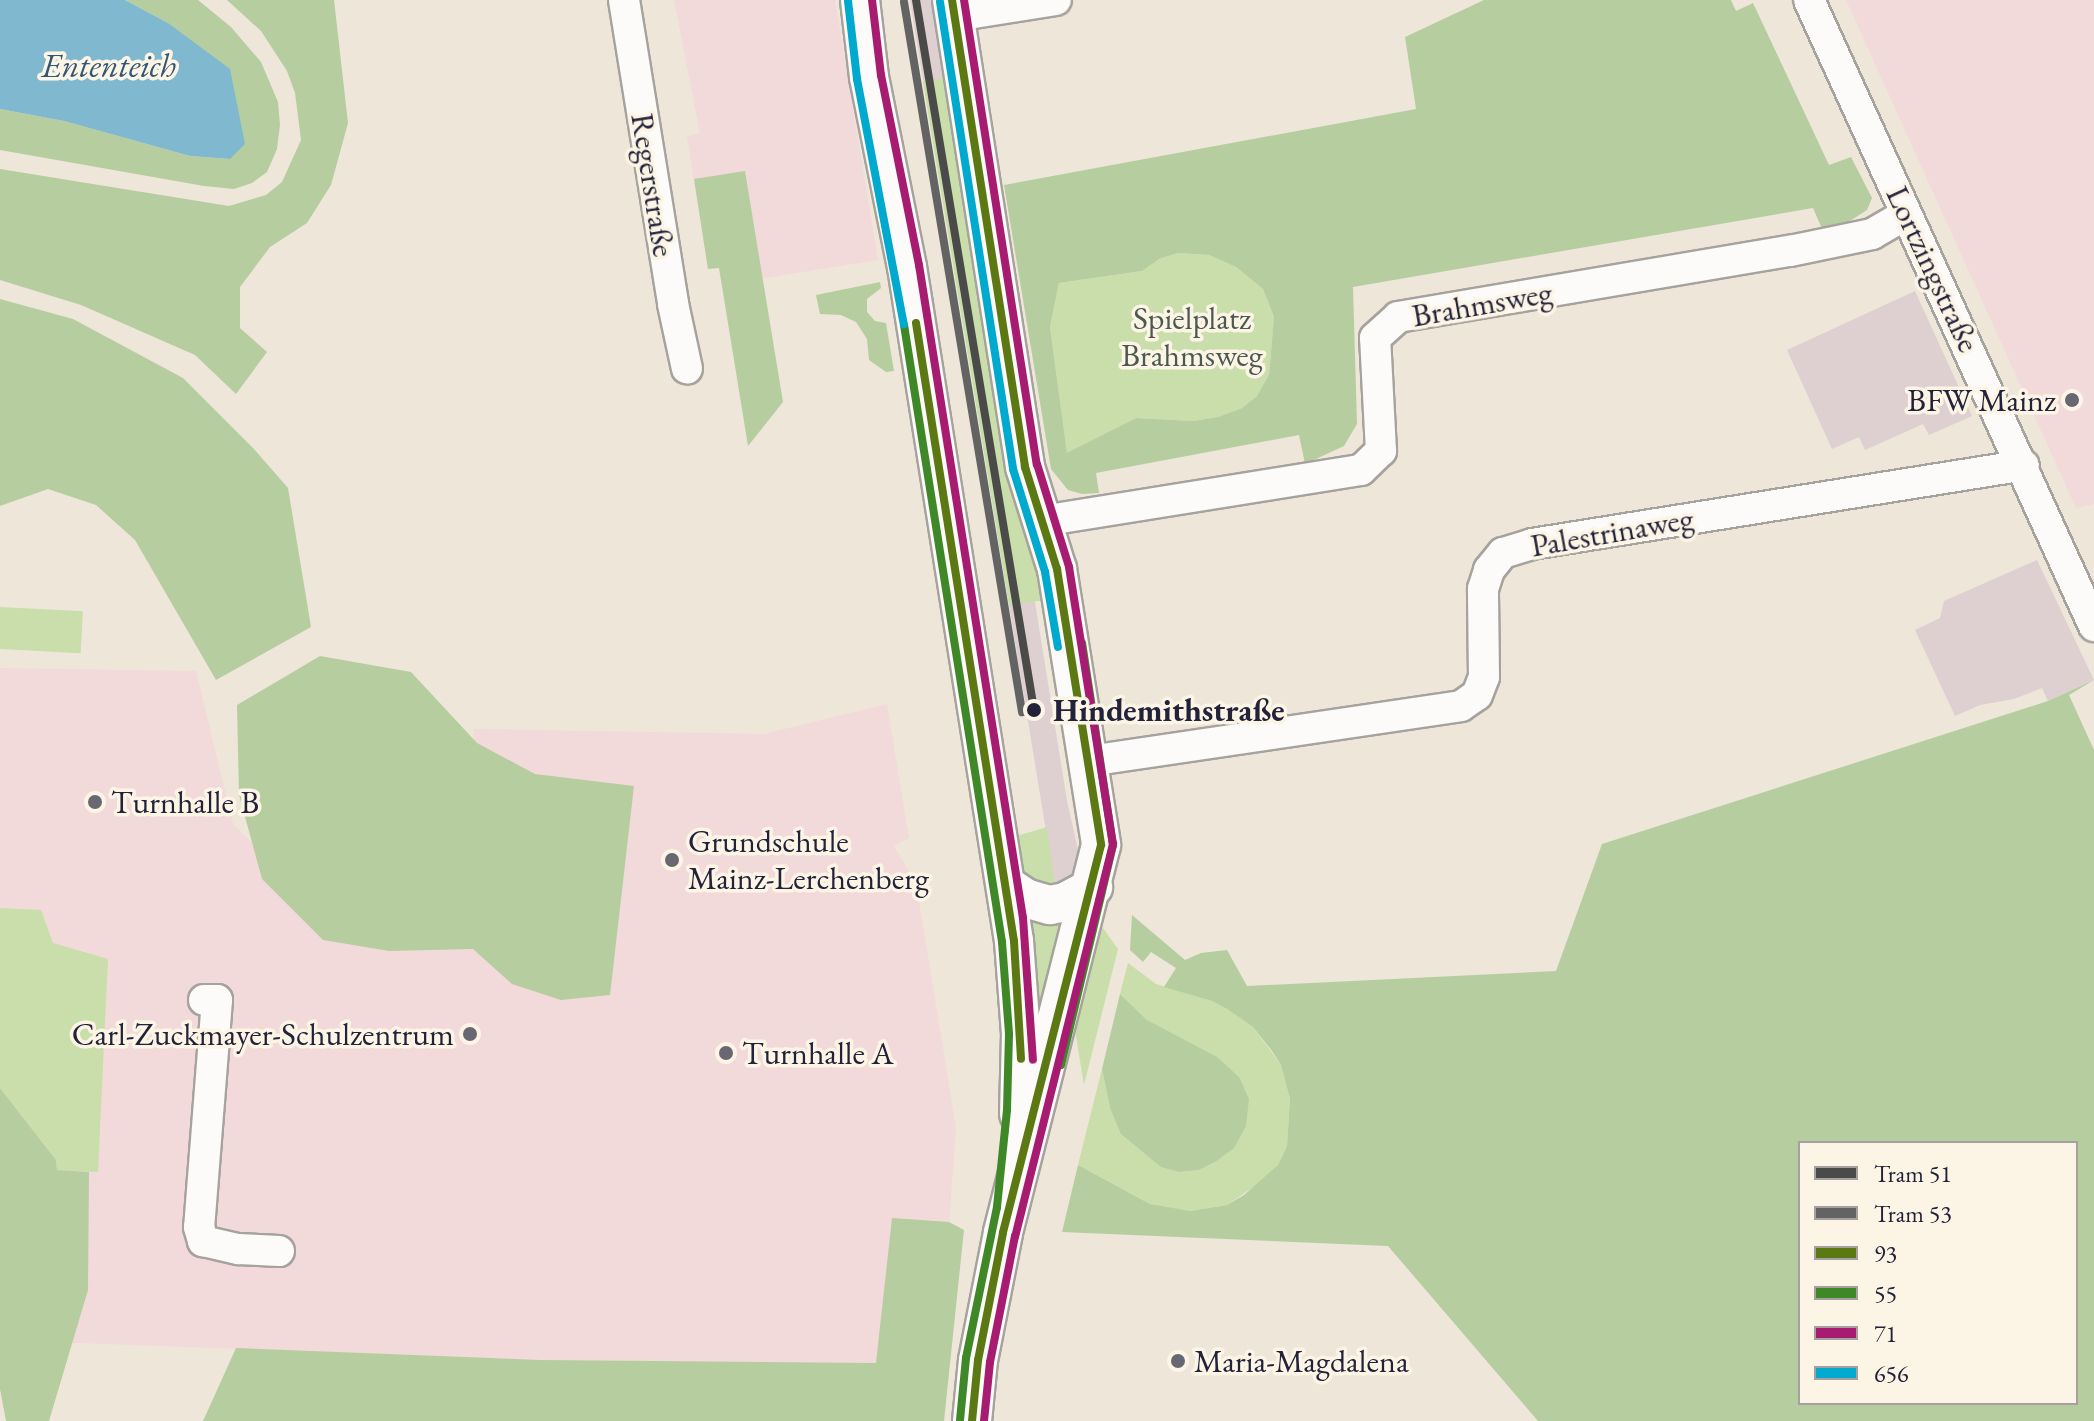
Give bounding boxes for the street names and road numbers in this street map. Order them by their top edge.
street label: Regerstraße [623,110,683,260]
street label: Lortzingstraße [1878,180,1988,358]
street label: Brahmsweg [1409,273,1555,335]
street label: Palestrinaweg [1528,499,1696,565]

